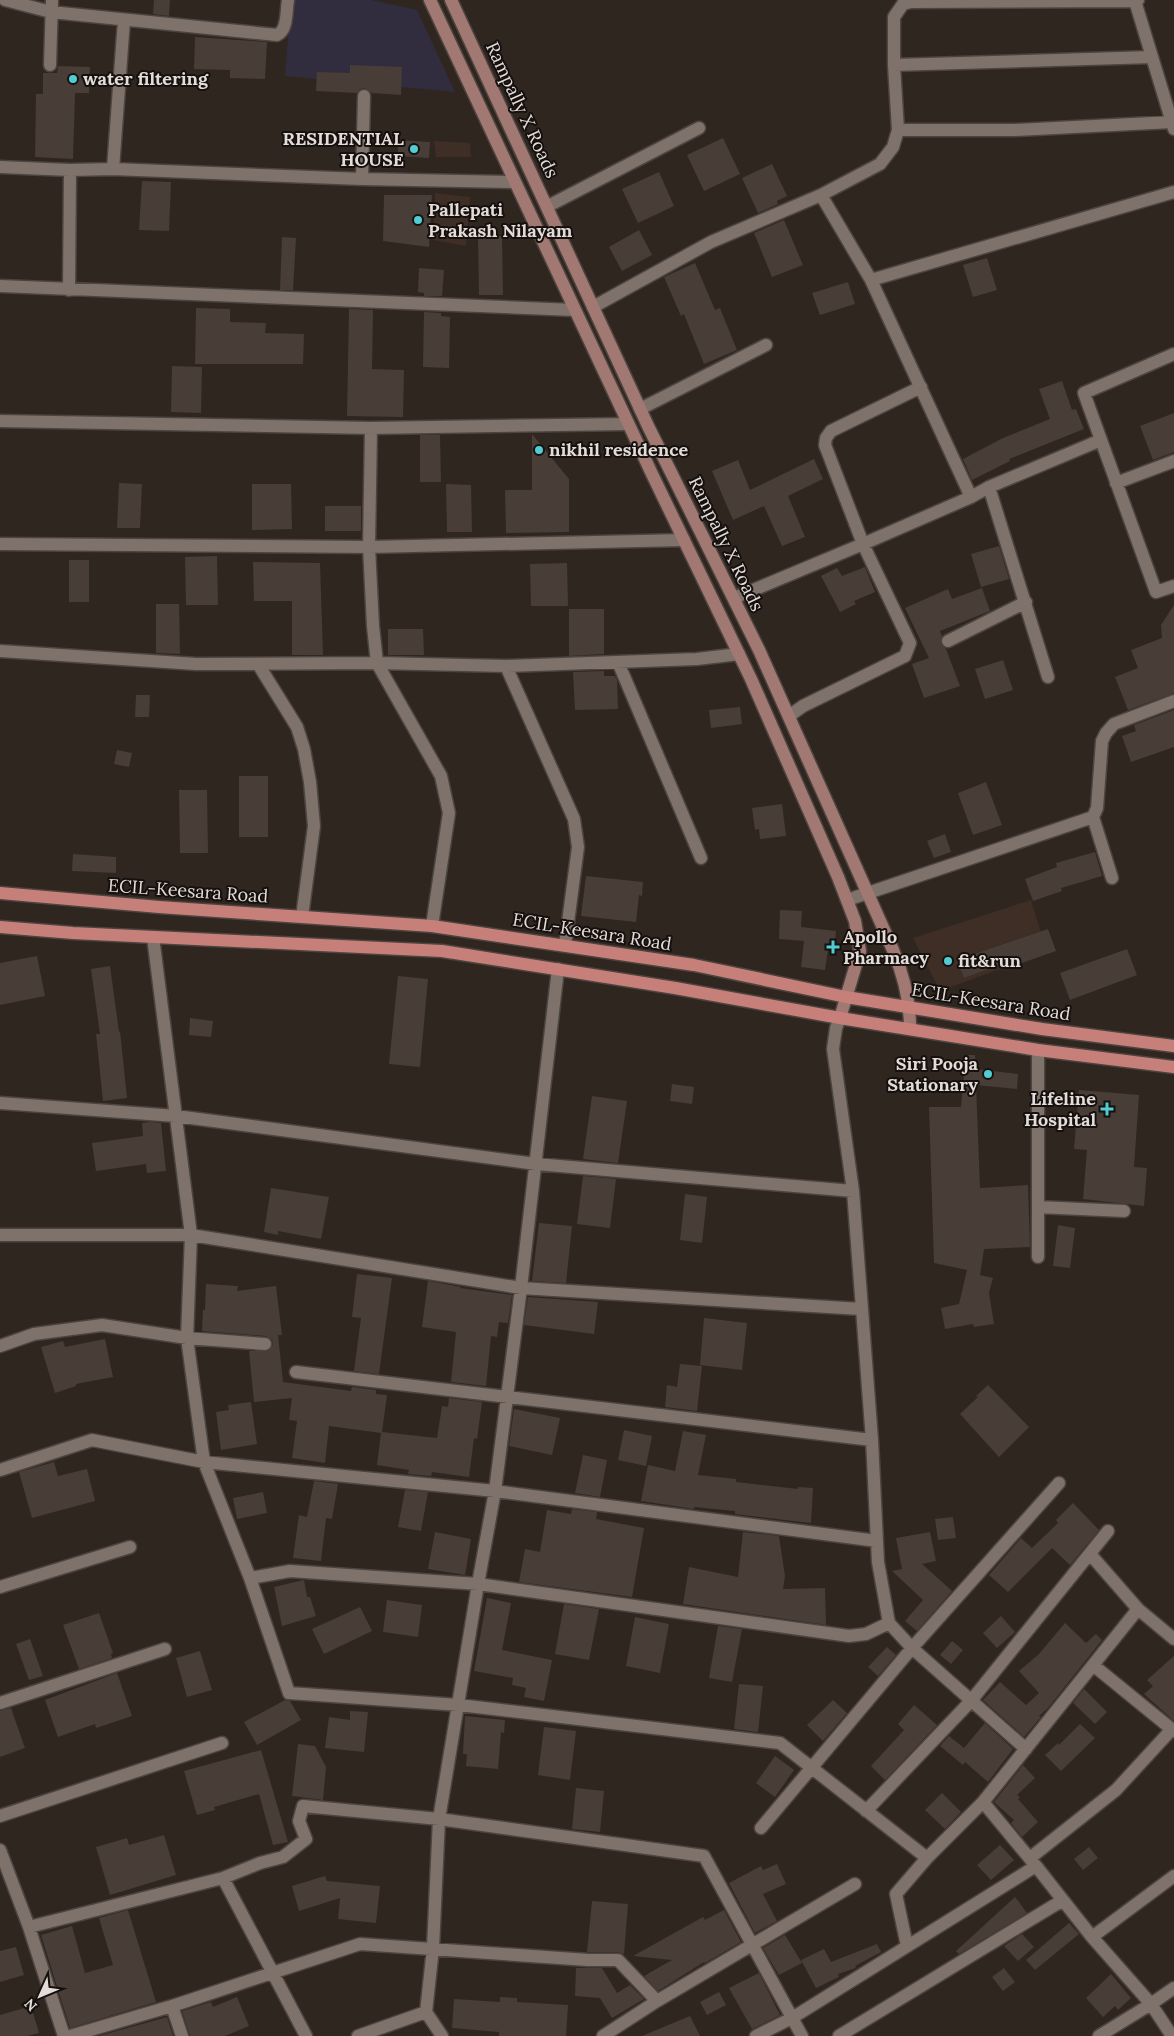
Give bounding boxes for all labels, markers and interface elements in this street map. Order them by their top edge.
street label: Rampally X Roads [481,38,564,181]
place label: water filtering [83,67,209,90]
marker: water filtering [67,73,79,85]
place label: RESIDENTIAL HOUSE [283,127,404,171]
marker: RESIDENTIAL HOUSE [408,143,420,155]
place label: Pallepati Prakash Nilayam [428,198,573,242]
marker: Pallepati Prakash Nilayam [412,214,424,226]
place label: nikhil residence [549,438,688,461]
marker: nikhil residence [533,444,545,456]
street label: Rampally X Roads [684,473,769,615]
street label: ECIL-Keesara Road [107,873,269,908]
street label: ECIL-Keesara Road [511,908,673,955]
place label: Apollo Pharmacy [843,925,929,969]
marker: Apollo Pharmacy [827,941,839,953]
place label: fit&run [958,949,1022,972]
marker: fit&run [942,955,954,967]
street label: ECIL-Keesara Road [910,978,1072,1025]
place label: Siri Pooja Stationary [887,1052,979,1096]
marker: Siri Pooja Stationary [982,1068,994,1080]
place label: Lifeline Hospital [1024,1087,1096,1131]
marker: Lifeline Hospital [1100,1102,1114,1116]
north arrow [15,1971,65,2021]
text: N [20,1995,41,2015]

